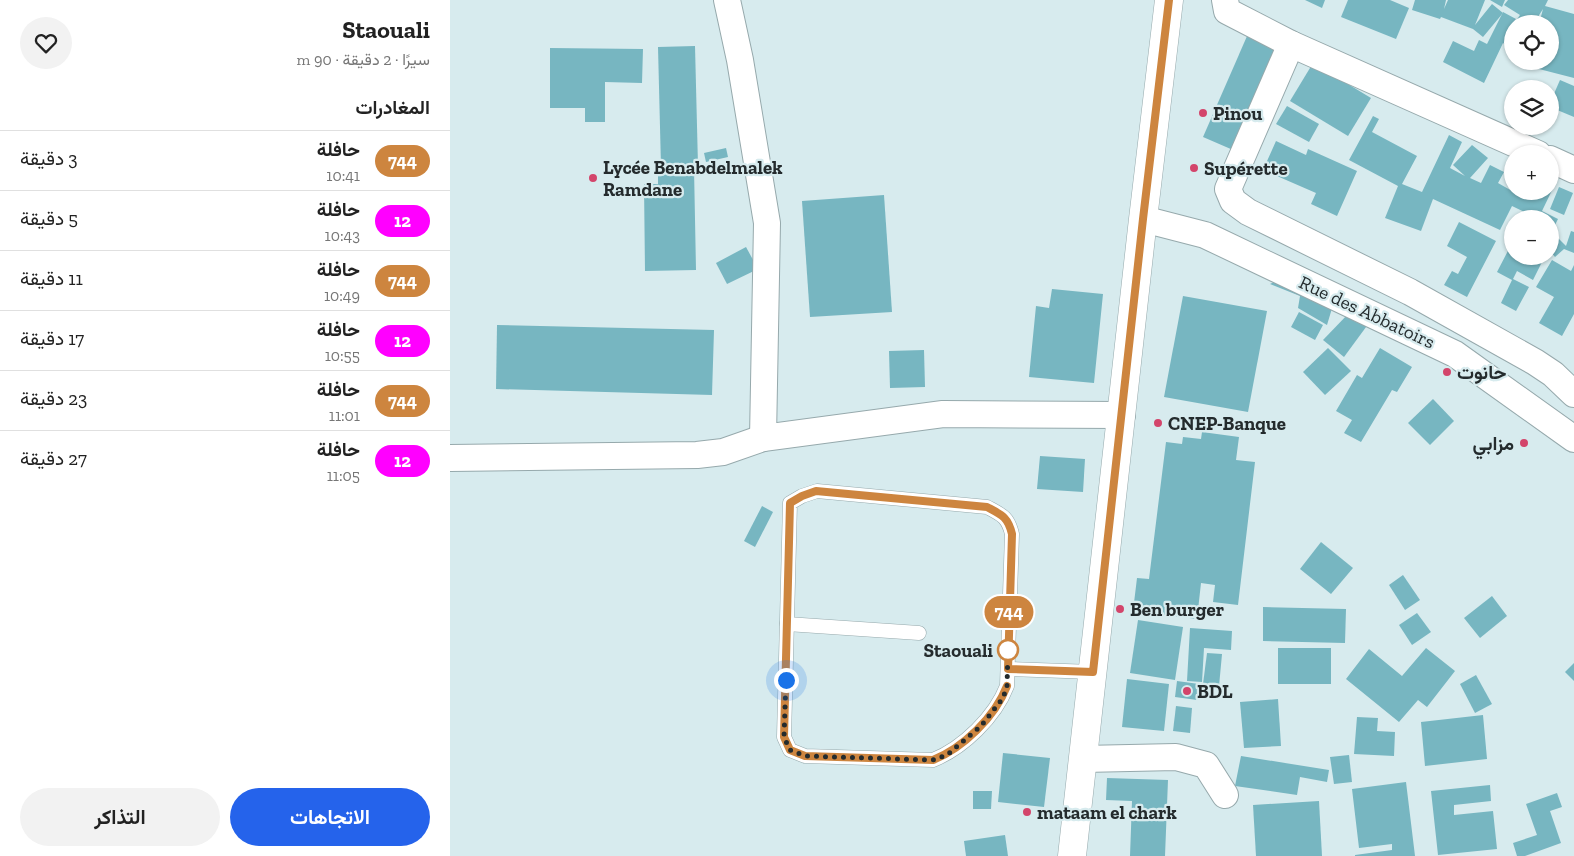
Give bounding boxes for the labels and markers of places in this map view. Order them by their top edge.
place label: Pinou [1213,102,1262,125]
marker: Pinou [1197,107,1209,119]
place label: Lycée Benabdelmalek Ramdane [603,156,783,201]
place label: Supérette [1204,157,1288,180]
marker: Supérette [1188,162,1200,174]
marker: Lycée Benabdelmalek Ramdane [587,172,599,184]
place label: حانوت [1457,361,1506,385]
marker: حانوت [1441,366,1453,378]
place label: CNEP-Banque [1168,412,1286,435]
marker: CNEP-Banque [1152,417,1164,429]
place label: مزابي [1472,432,1514,460]
marker: مزابي [1518,437,1530,449]
place label: Ben burger [1130,598,1225,621]
marker: Ben burger [1114,603,1126,615]
place label: Staouali [923,639,993,662]
marker: Staouali [997,639,1019,661]
place label: BDL [1197,680,1233,703]
marker: BDL [1181,685,1193,697]
place label: mataam el chark [1037,801,1177,824]
marker: mataam el chark [1021,806,1033,818]

